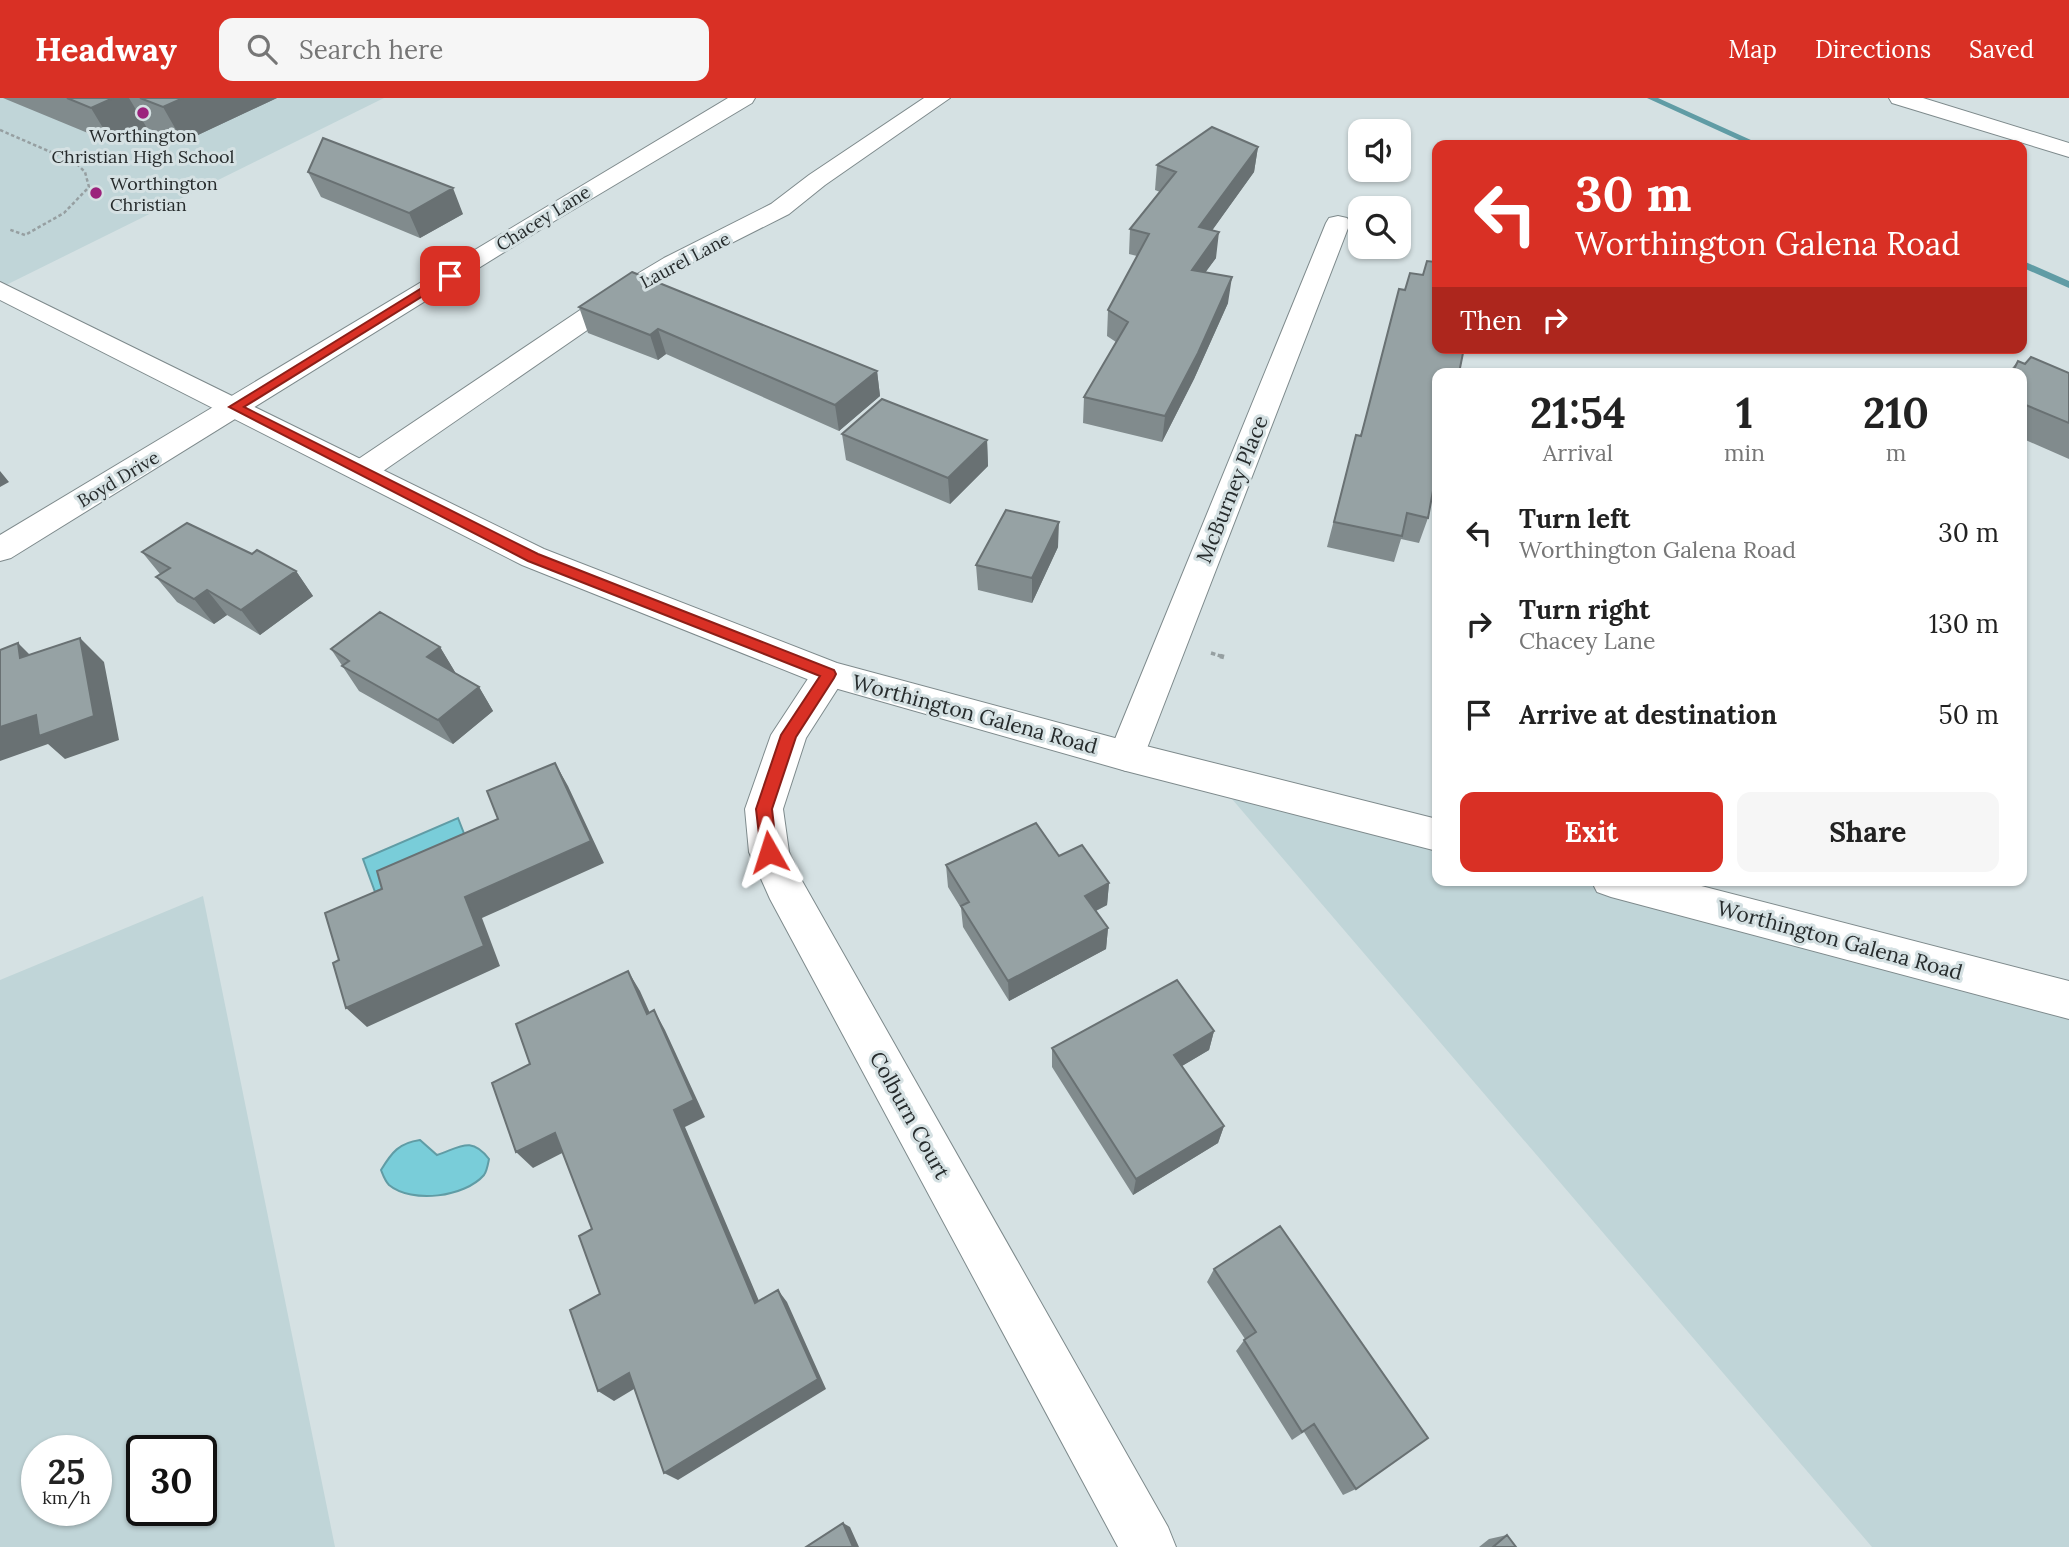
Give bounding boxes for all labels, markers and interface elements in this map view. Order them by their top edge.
search box [219,18,709,81]
text: Headway [35,28,177,70]
icon: search [243,30,281,68]
text: Search here [299,33,443,66]
text: Map [1728,34,1777,65]
text: Directions [1815,34,1931,65]
text: Saved [1969,34,2034,65]
marker: Worthington Christian High School [135,105,151,121]
map controls [1348,119,1411,259]
button: sound [1348,119,1411,182]
place label: Worthington Christian High School [52,124,235,168]
text: 30 m [1575,162,1692,224]
icon: left [1460,168,1551,259]
place label: Worthington Christian [110,172,218,216]
street label: Chacey Lane [492,180,595,256]
marker: Worthington Christian [88,185,104,201]
button: search [1348,196,1411,259]
text: Worthington Galena Road [1575,223,1961,264]
street label: Laurel Lane [636,227,734,293]
pin [420,246,480,306]
icon: arrive [431,257,469,295]
icon: right [1536,301,1574,339]
text: Then [1460,304,1522,337]
text: 21:54 [1530,386,1626,440]
text: 1 [1736,386,1753,440]
text: 210 [1863,386,1929,440]
street label: McBurney Place [1190,411,1274,567]
text: Arrival [1543,438,1613,467]
text: min [1724,438,1765,467]
text: m [1886,438,1906,467]
street label: Boyd Drive [73,445,163,512]
text: Turn left [1519,502,1630,535]
icon: left [1460,514,1498,552]
text: 30 m [1938,516,1999,549]
text: Worthington Galena Road [1519,535,1796,564]
text: Turn right [1519,593,1650,626]
icon: right [1460,605,1498,643]
text: 130 m [1929,607,1999,640]
text: Chacey Lane [1519,626,1655,655]
street label: Worthington Galena Road [849,668,1101,760]
icon: arrive [1460,696,1498,734]
text: Arrive at destination [1519,698,1777,731]
text: 50 m [1939,698,1999,731]
button: Exit [1460,792,1723,872]
button: Share [1737,792,1999,872]
position arrow [732,815,806,889]
street label: Worthington Galena Road [1714,894,1966,986]
street label: Colburn Court [864,1047,957,1184]
speed limit sign: 30 [126,1435,217,1526]
text: 25 [48,1449,85,1494]
text: km/h [42,1486,91,1509]

